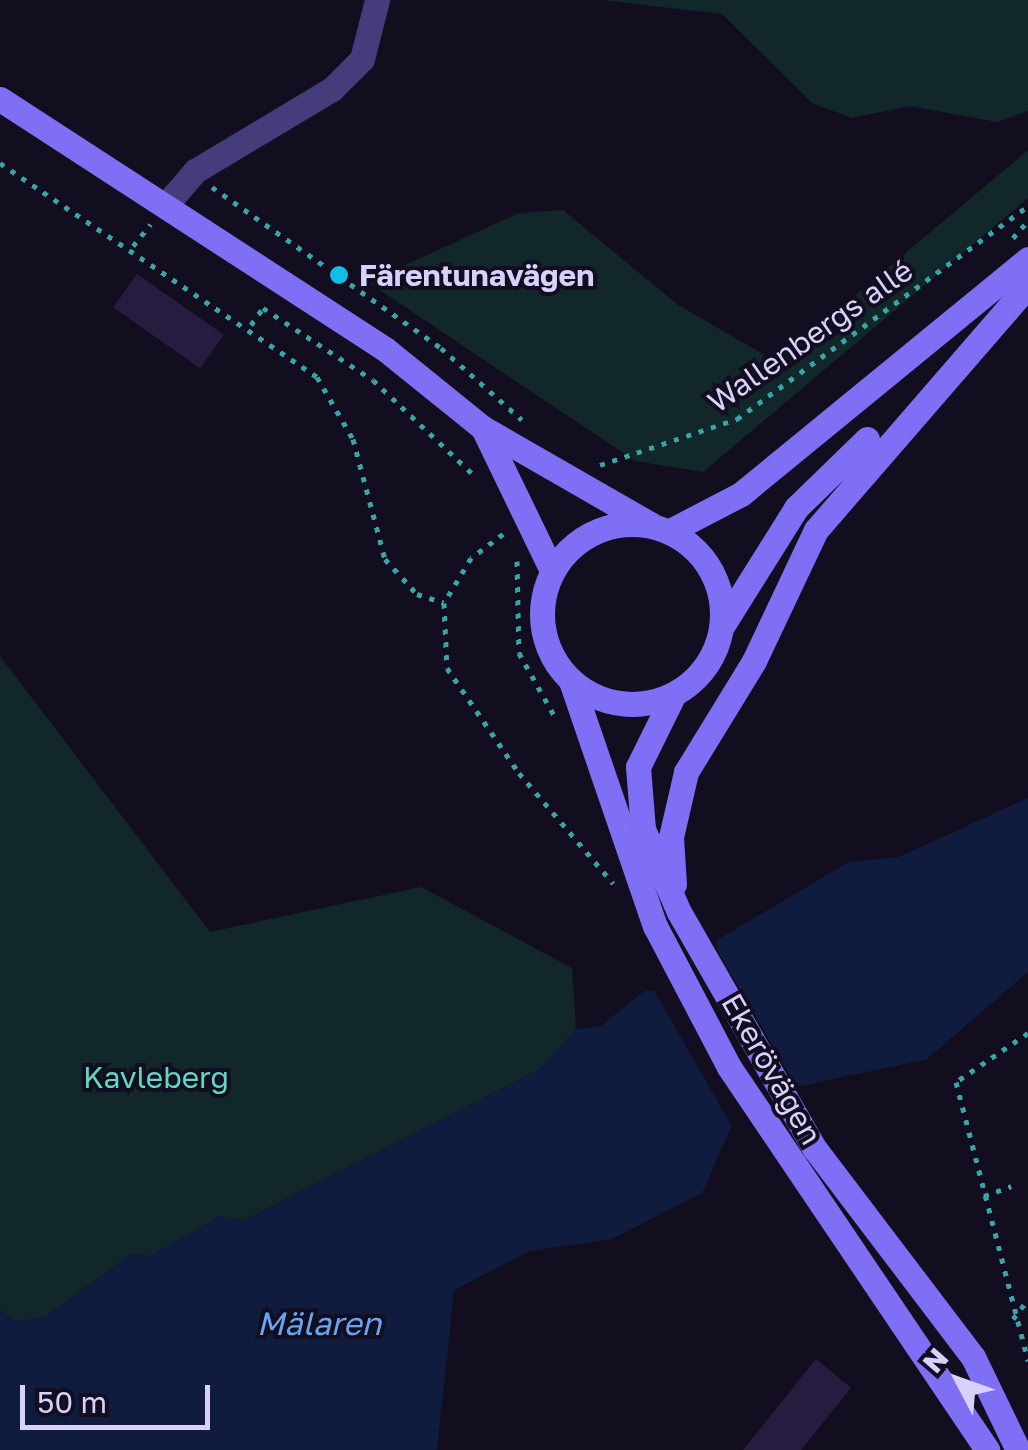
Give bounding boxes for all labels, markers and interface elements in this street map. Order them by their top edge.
street label: Wallenbergs allé [701,252,919,420]
place label: Färentunavägen [359,257,594,293]
marker: Färentunavägen [328,264,350,286]
street label: Ekerövägen [714,987,830,1151]
park label: Kavleberg [83,1059,229,1095]
water label: Mälaren [257,1304,381,1342]
north arrow [908,1330,1008,1430]
text: N [916,1341,954,1379]
scale bar [25,1365,215,1427]
text: 50 m [37,1384,107,1420]

